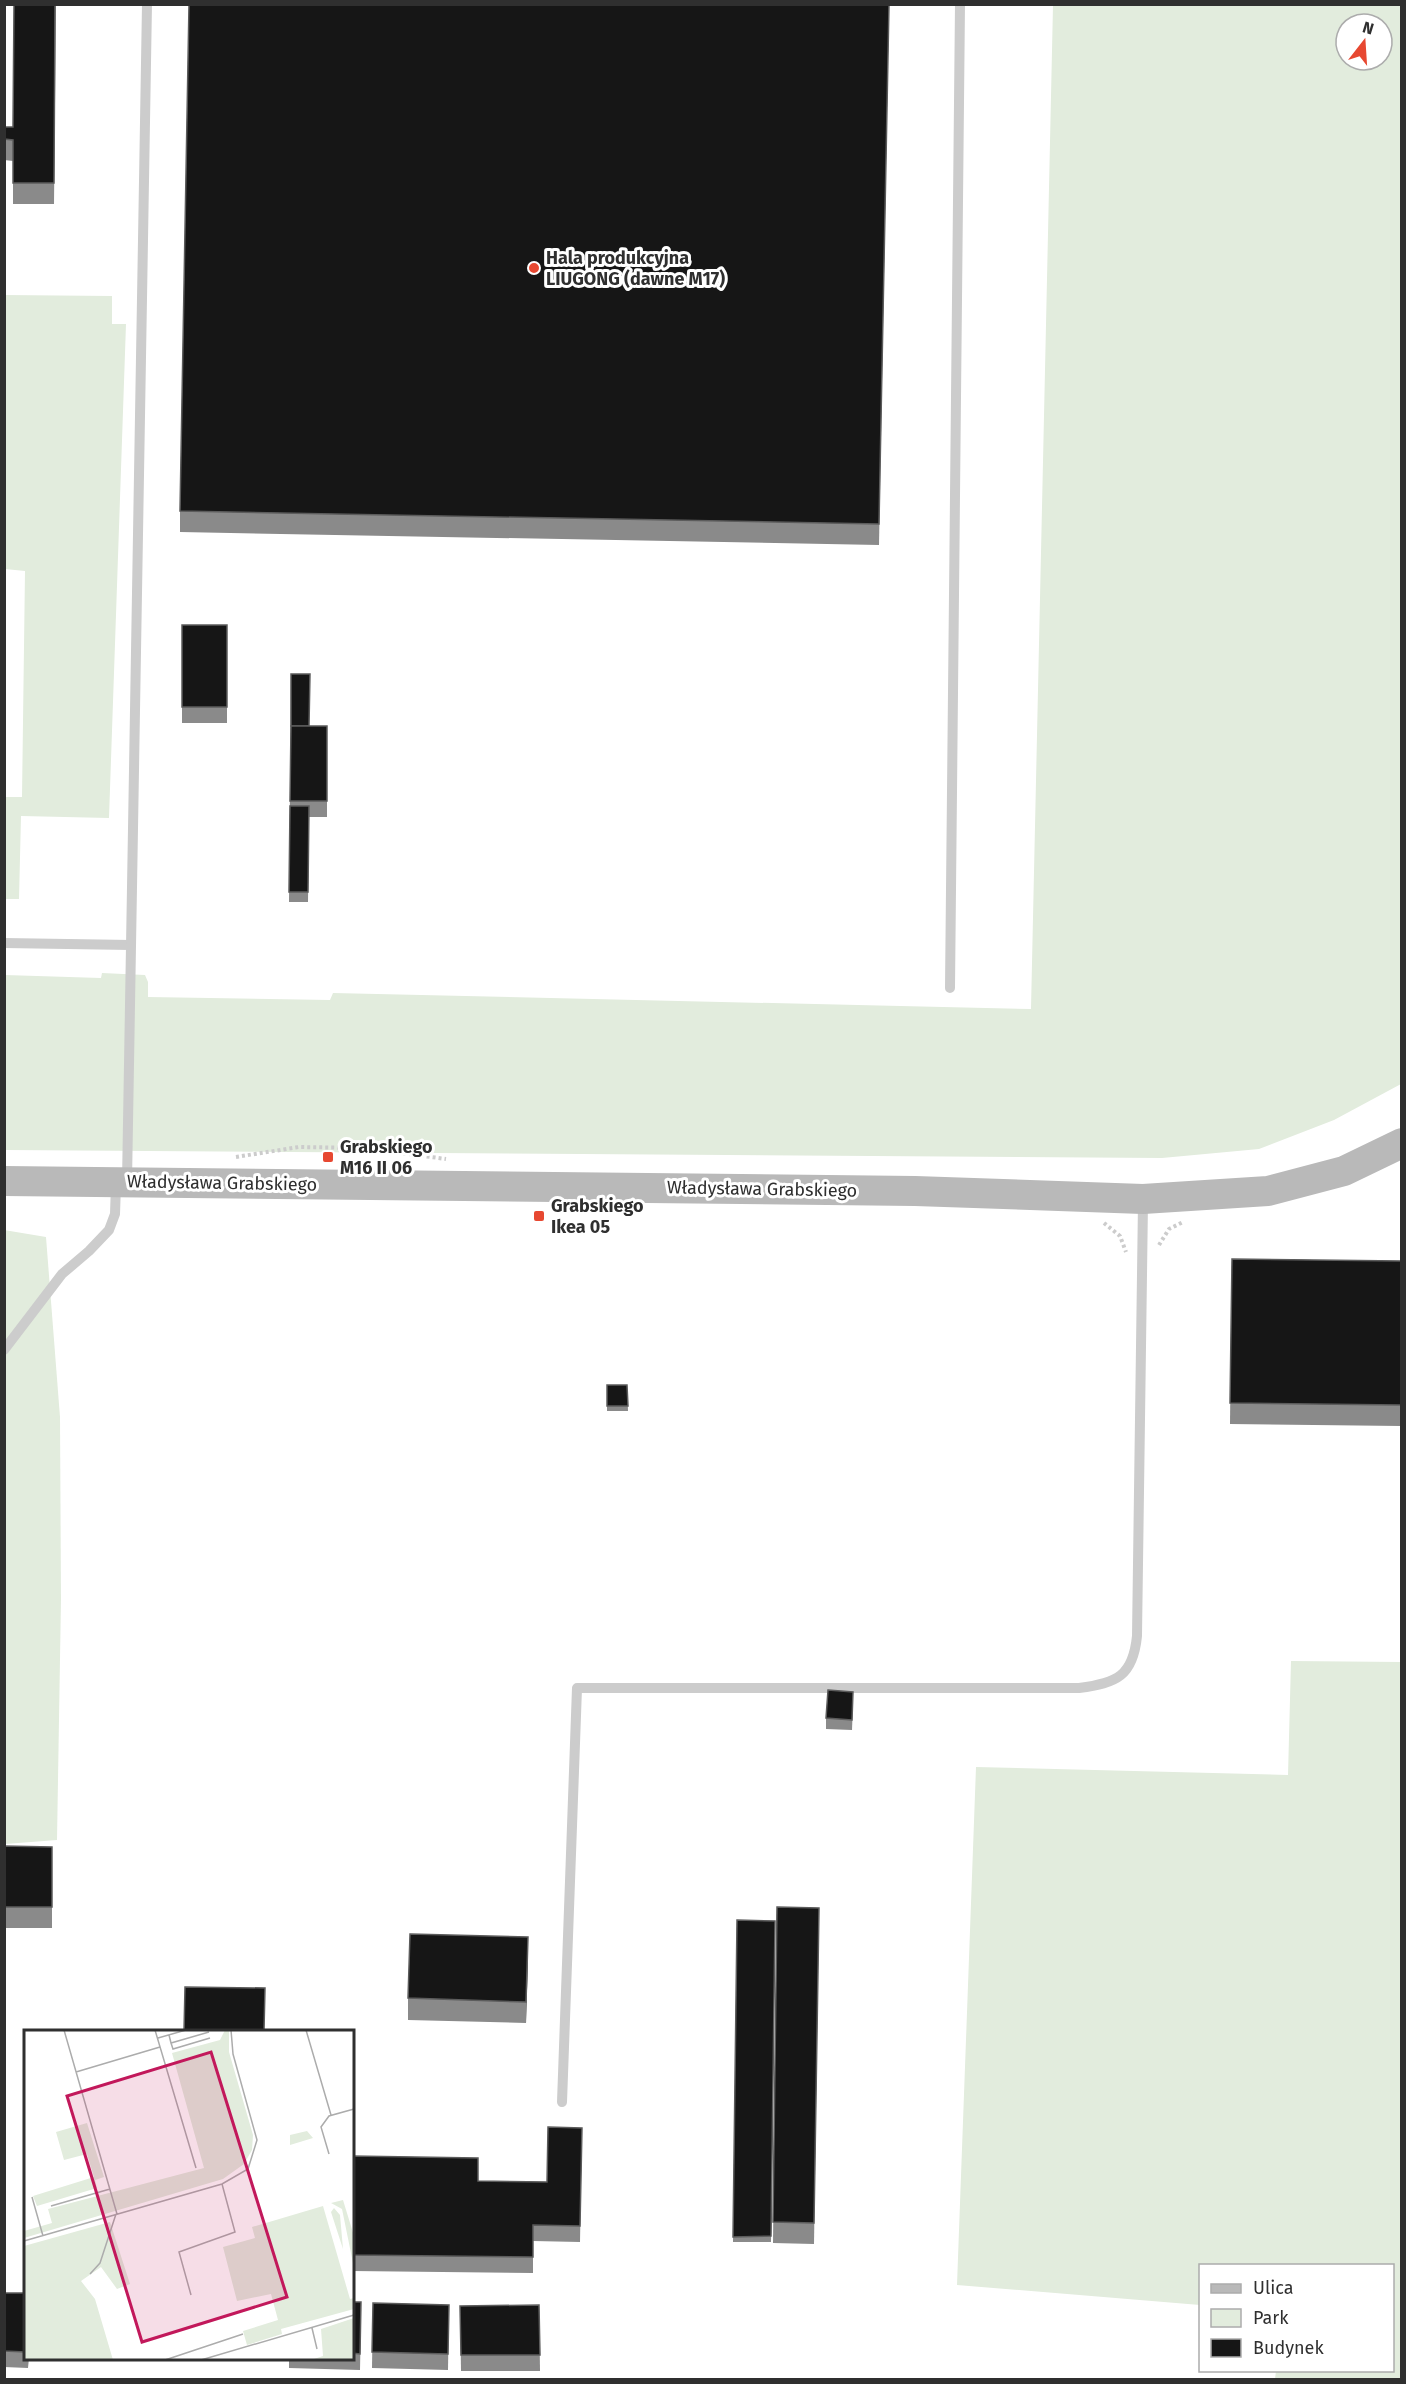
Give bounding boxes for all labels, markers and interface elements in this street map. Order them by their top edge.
north arrow [1334,12,1394,72]
text: N [1360,17,1376,39]
place label: Hala produkcyjna LIUGONG (dawne M17) [546,247,725,290]
marker: Hala produkcyjna LIUGONG (dawne M17) [527,261,541,275]
place label: Grabskiego M16 II 06 [340,1136,432,1179]
marker: Grabskiego M16 II 06 [321,1150,335,1164]
street label: Władysława Grabskiego [127,1170,317,1196]
street label: Władysława Grabskiego [667,1176,857,1202]
place label: Grabskiego Ikea 05 [551,1195,643,1238]
marker: Grabskiego Ikea 05 [532,1209,546,1223]
inset map [24,2030,354,2360]
legend [1199,2264,1394,2372]
text: Ulica [1253,2277,1293,2299]
text: Park [1253,2307,1289,2329]
text: Budynek [1253,2337,1324,2359]

